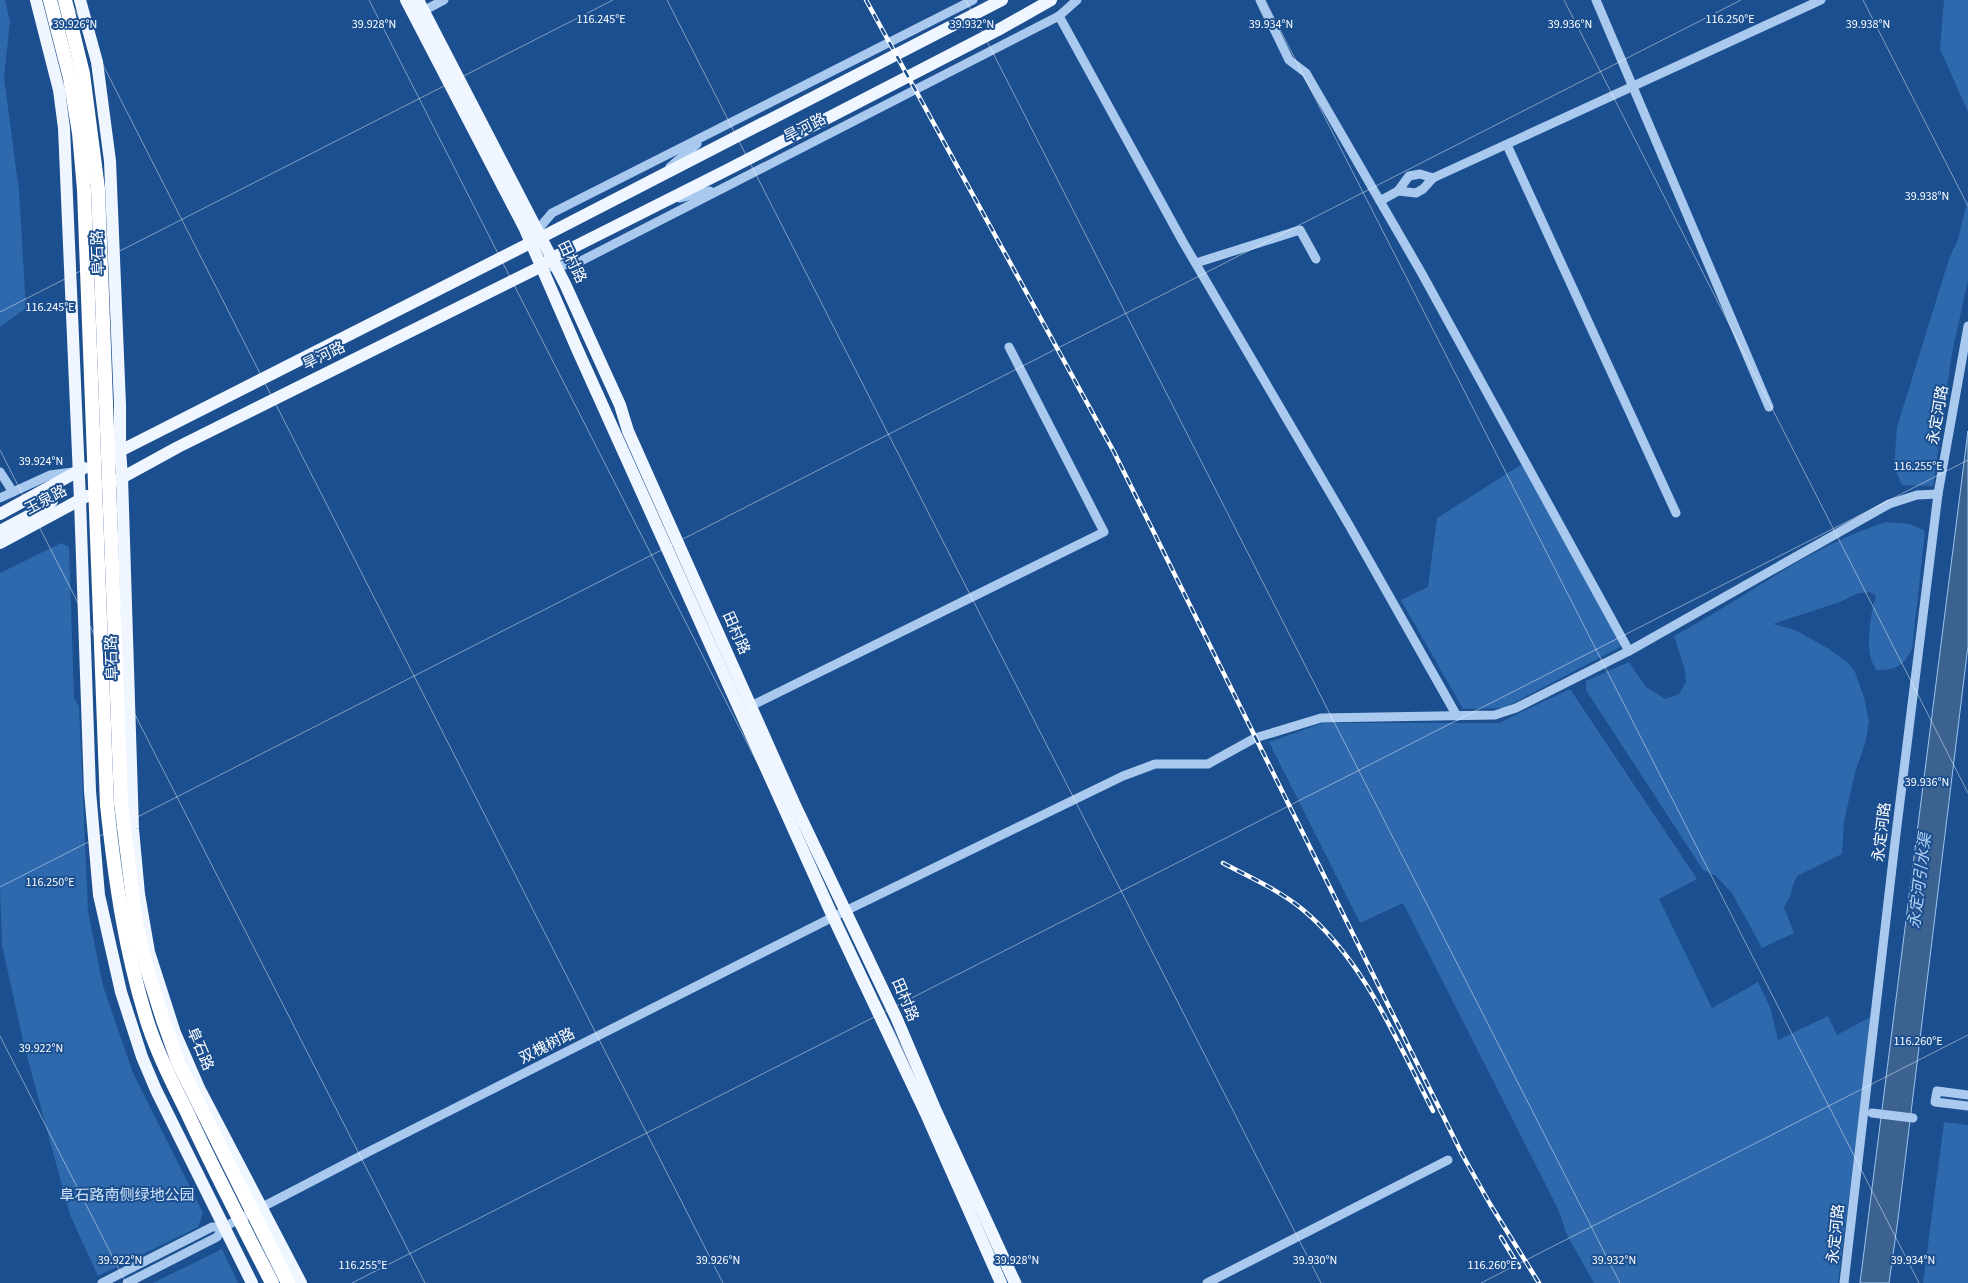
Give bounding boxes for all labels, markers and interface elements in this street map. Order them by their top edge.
text: 116.245°E [576,11,626,28]
text: 116.250°E [1705,11,1755,28]
text: 39.926°N [53,16,97,33]
text: 39.928°N [352,16,396,33]
text: 39.932°N [950,16,994,33]
text: 39.934°N [1249,16,1293,33]
text: 39.936°N [1548,16,1592,33]
text: 39.938°N [1846,16,1890,33]
street label: 旱河路 [780,108,830,148]
text: 39.938°N [1905,188,1949,205]
street label: 阜石路 [87,230,109,276]
street label: 田村路 [553,237,591,287]
text: 116.245°E [25,299,75,316]
street label: 旱河路 [299,337,349,375]
street label: 永定河路 [1922,384,1954,446]
text: 39.924°N [19,453,63,470]
text: 116.255°E [1893,458,1943,475]
street label: 玉泉路 [21,480,71,520]
street label: 田村路 [717,608,755,658]
street label: 阜石路 [101,635,123,681]
text: 39.936°N [1905,774,1949,791]
street label: 永定河路 [1868,801,1896,863]
water label: 永定河引水渠 [1903,830,1937,930]
text: 116.250°E [25,874,75,891]
street label: 田村路 [887,975,923,1025]
street label: 双槐树路 [515,1023,579,1069]
street label: 阜石路 [182,1024,218,1074]
text: 116.260°E [1893,1033,1943,1050]
text: 39.922°N [19,1040,63,1057]
park label: 阜石路南侧绿地公园 [59,1185,195,1206]
street label: 永定河路 [1822,1203,1850,1265]
text: 39.922°N [98,1252,142,1269]
text: 39.926°N [696,1252,740,1269]
text: 39.928°N [995,1252,1039,1269]
text: 39.930°N [1293,1252,1337,1269]
text: 39.932°N [1592,1252,1636,1269]
text: 39.934°N [1891,1252,1935,1269]
text: 116.255°E [338,1257,388,1274]
text: 116.260°E [1467,1257,1517,1274]

